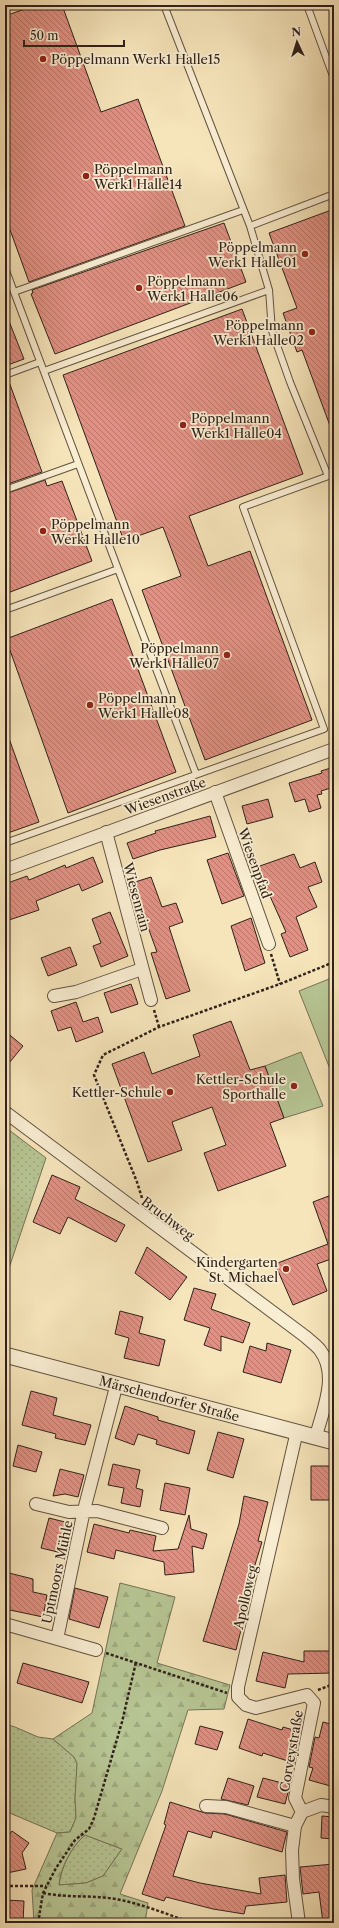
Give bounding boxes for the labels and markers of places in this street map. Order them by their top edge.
place label: Pöppelmann Werk1 Halle15 [51,51,220,67]
marker: Pöppelmann Werk1 Halle15 [38,54,48,64]
place label: Pöppelmann Werk1 Halle14 [93,161,182,192]
marker: Pöppelmann Werk1 Halle14 [81,171,91,181]
place label: Pöppelmann Werk1 Halle01 [207,239,298,270]
marker: Pöppelmann Werk1 Halle01 [300,249,310,259]
place label: Pöppelmann Werk1 Halle06 [146,273,238,304]
marker: Pöppelmann Werk1 Halle06 [134,283,144,293]
place label: Pöppelmann Werk1 Halle02 [212,317,304,348]
marker: Pöppelmann Werk1 Halle02 [307,327,317,337]
place label: Pöppelmann Werk1 Halle04 [190,410,282,441]
marker: Pöppelmann Werk1 Halle04 [178,420,188,430]
place label: Pöppelmann Werk1 Halle10 [50,516,140,547]
marker: Pöppelmann Werk1 Halle10 [38,526,48,536]
place label: Pöppelmann Werk1 Halle07 [128,640,220,671]
marker: Pöppelmann Werk1 Halle07 [222,650,232,660]
place label: Pöppelmann Werk1 Halle08 [97,690,189,721]
marker: Pöppelmann Werk1 Halle08 [85,700,95,710]
place label: Kettler-Schule Sporthalle [196,1071,286,1102]
marker: Kettler-Schule Sporthalle [289,1081,299,1091]
place label: Kettler-Schule [72,1084,162,1100]
marker: Kettler-Schule [165,1087,175,1097]
place label: Kindergarten St. Michael [196,1254,278,1285]
marker: Kindergarten St. Michael [281,1264,291,1274]

